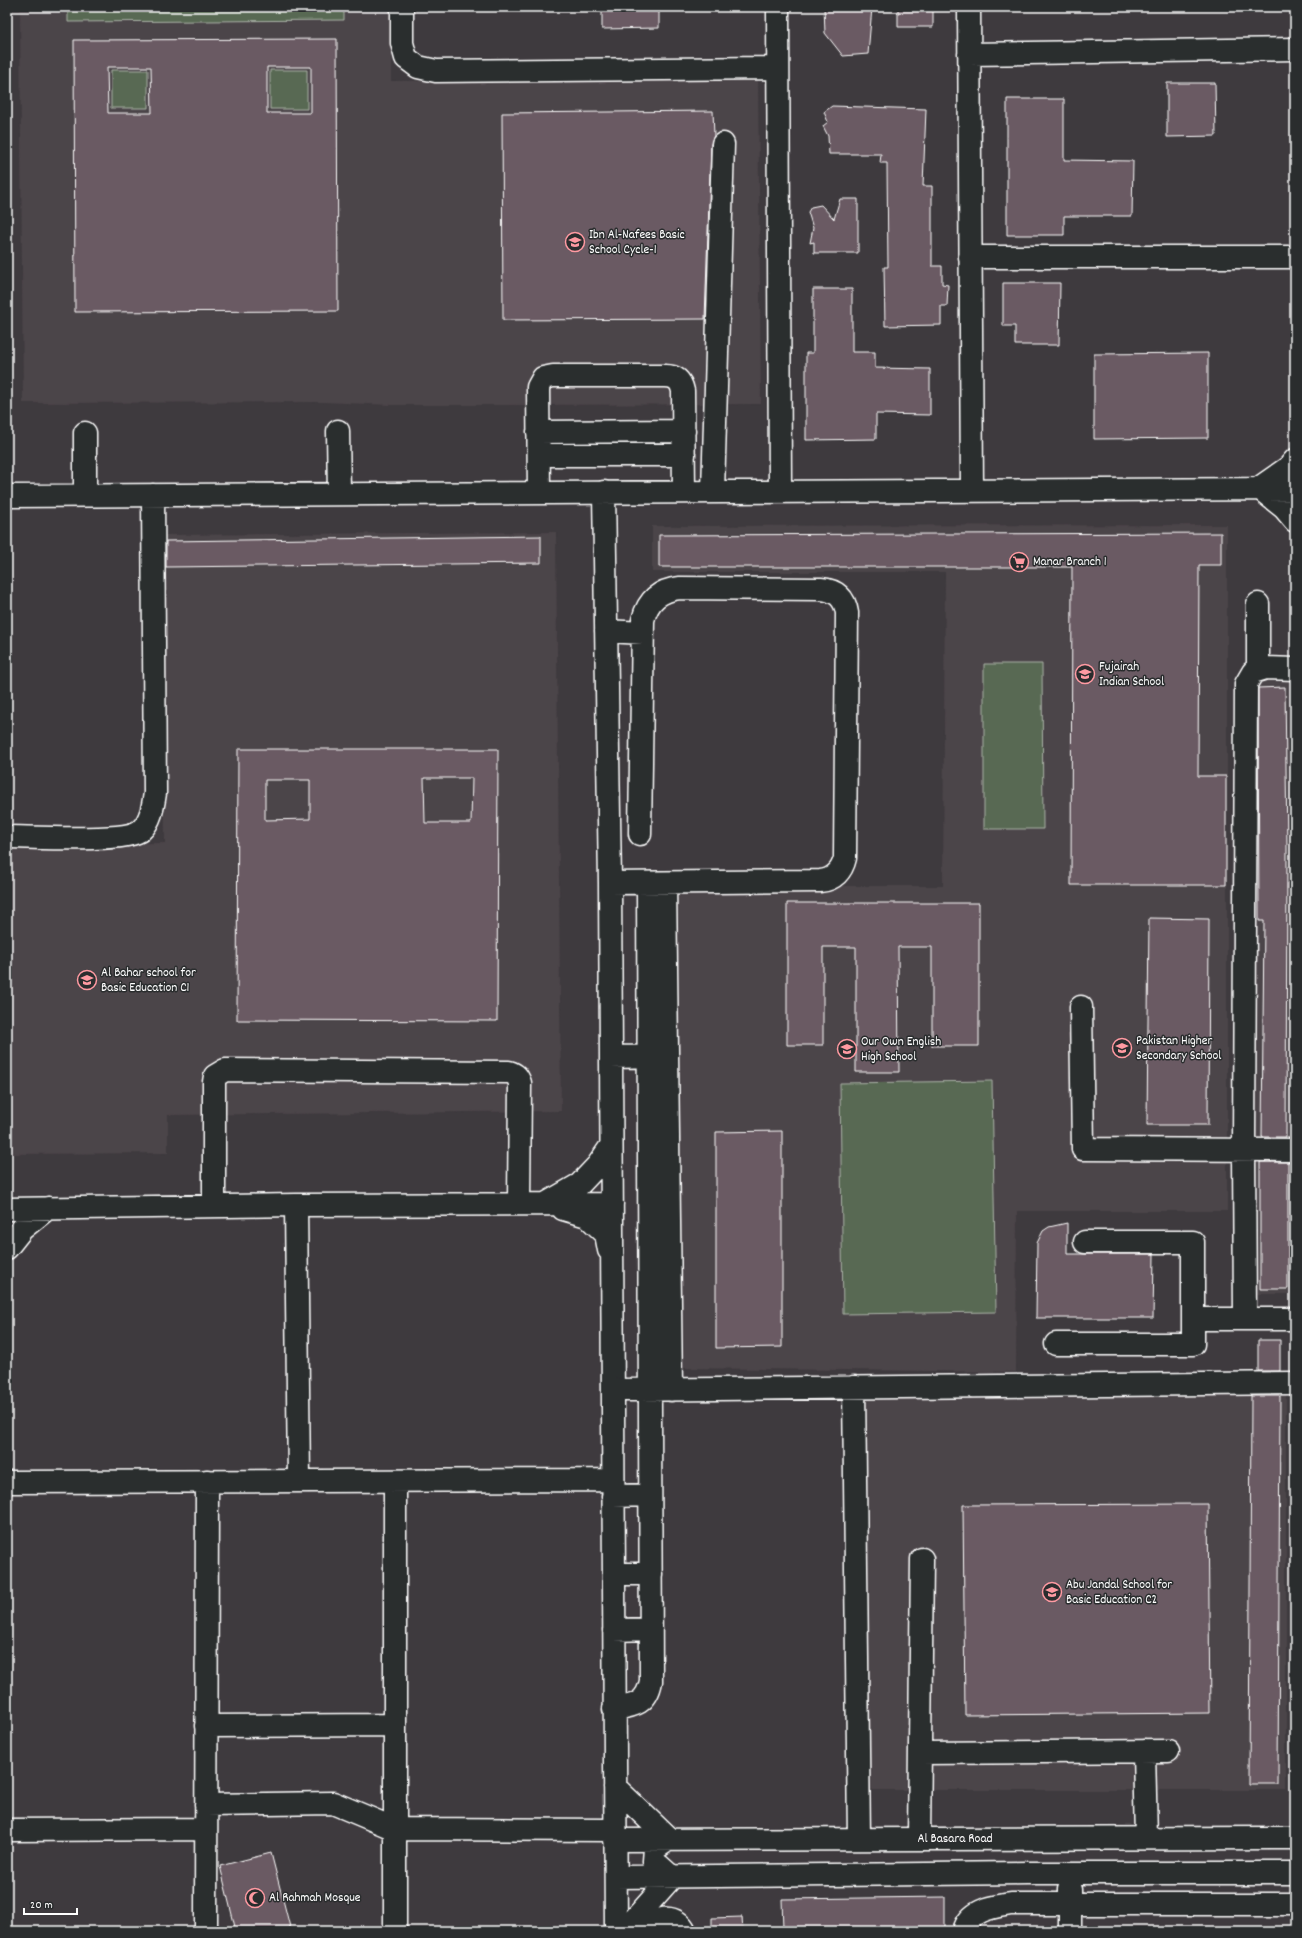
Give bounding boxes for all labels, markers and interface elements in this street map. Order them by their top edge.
place label: Ibn Al-Nafees Basic School Cycle-1 [589,226,685,260]
school or university icon: Ibn Al-Nafees Basic School Cycle-1 [564,231,586,253]
supermarket icon: Manar Branch 1 [1008,551,1030,573]
place label: Manar Branch 1 [1033,553,1107,572]
place label: Fujairah Indian School [1099,658,1164,692]
school or university icon: Fujairah Indian School [1074,663,1096,685]
place label: Al Bahar school for Basic Education C1 [101,964,196,998]
school or university icon: Al Bahar school for Basic Education C1 [76,969,98,991]
place label: Pakistan Higher Secondary School [1136,1032,1221,1066]
place label: Our Own English High School [861,1033,941,1067]
school or university icon: Pakistan Higher Secondary School [1111,1037,1133,1059]
school or university icon: Our Own English High School [836,1038,858,1060]
place label: Abu Jandal School for Basic Education C2 [1066,1576,1172,1610]
school or university icon: Abu Jandal School for Basic Education C2 [1041,1581,1063,1603]
street label: Al Basara Road [917,1830,993,1849]
mosque icon: Al Rahmah Mosque [244,1887,266,1909]
place label: Al Rahmah Mosque [269,1889,361,1908]
scale bar [24,1890,77,1916]
text: 20 m [30,1897,53,1914]

